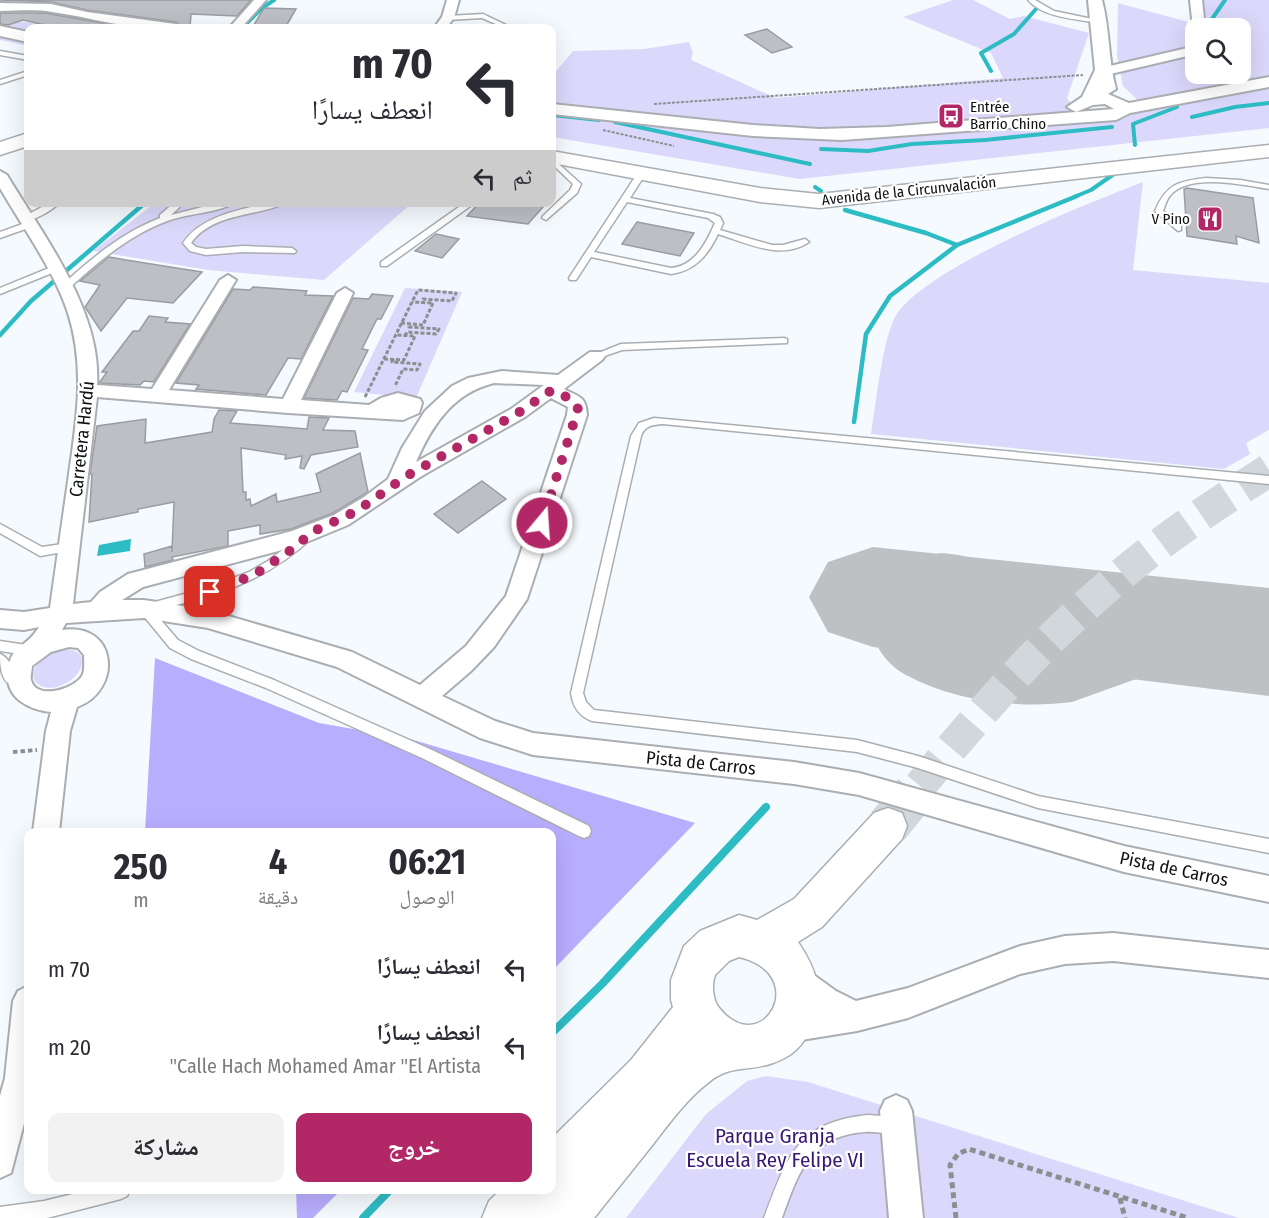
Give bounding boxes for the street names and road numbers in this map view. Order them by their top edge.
street label: Avenida de la Circunvalación [821,173,997,209]
street label: Carretera Hardú [65,380,99,498]
street label: Pista de Carros [645,746,757,780]
street label: Pista de Carros [1118,847,1230,891]

